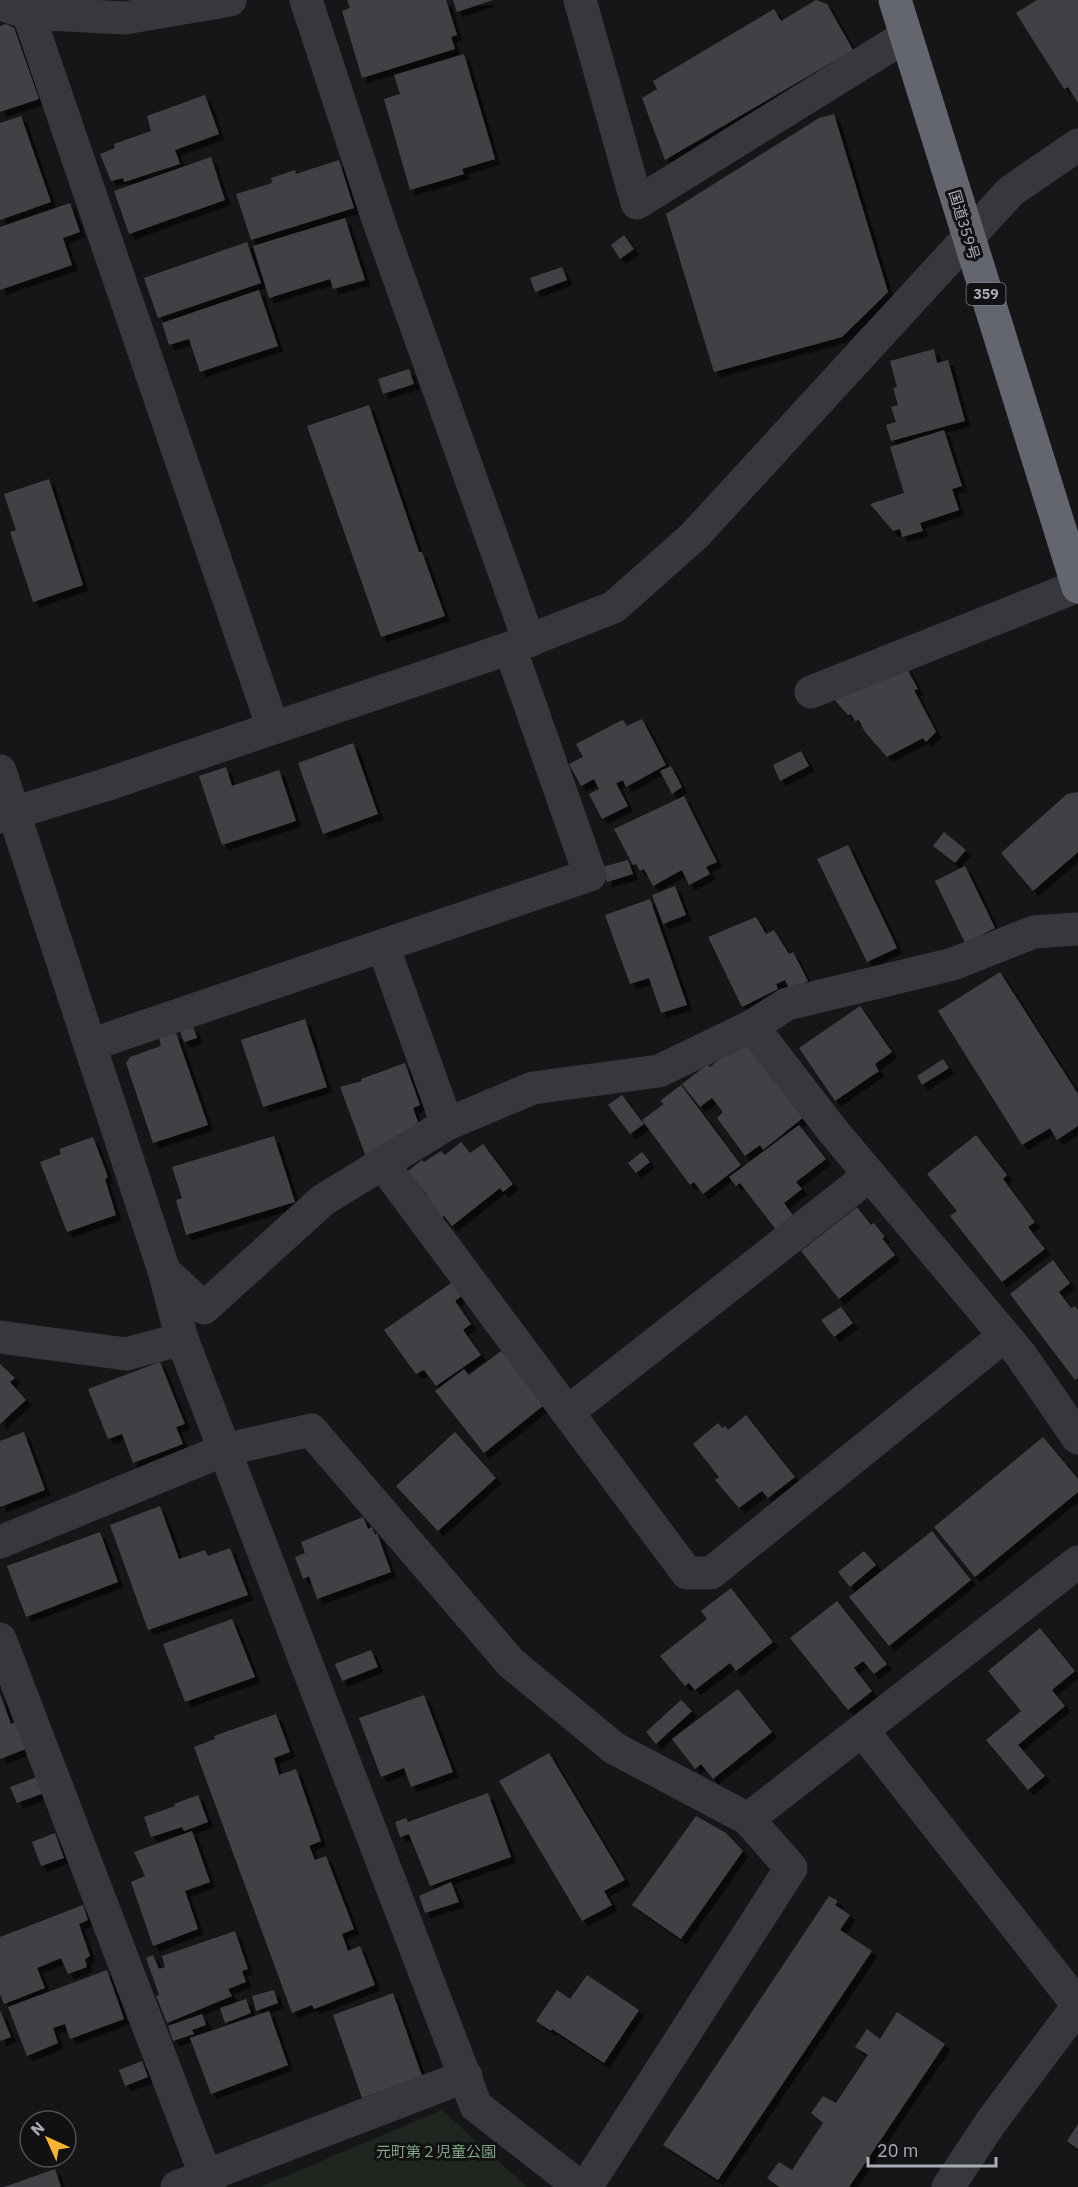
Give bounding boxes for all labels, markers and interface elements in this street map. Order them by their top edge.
street label: 国道359号 [945,188,984,262]
road number: 359 [966,283,1006,305]
north arrow [18,2109,78,2169]
text: N [26,2117,49,2140]
scale bar [868,2130,996,2168]
text: 20 m [877,2139,919,2162]
park label: 元町第２児童公園 [376,2142,496,2161]

